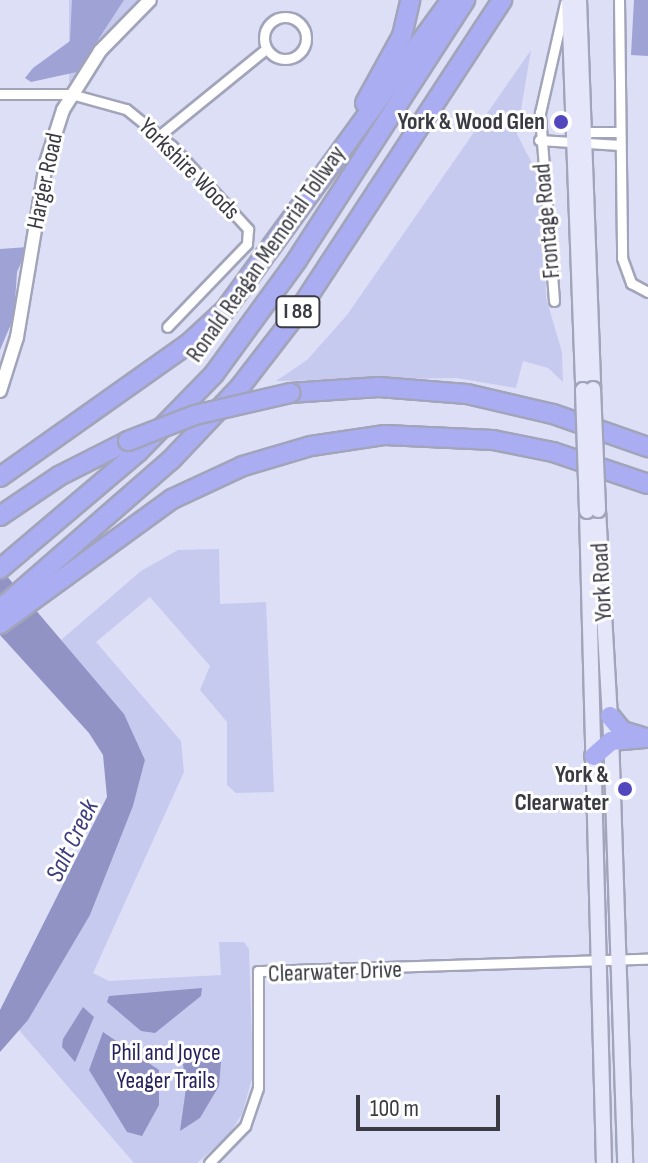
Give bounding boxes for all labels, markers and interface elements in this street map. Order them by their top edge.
place label: York & Wood Glen [397,108,545,136]
street label: Yorkshire Woods [132,112,246,226]
marker: York & Wood Glen [552,113,570,131]
street label: Harger Road [21,130,69,232]
street label: Ronald Reagan Memorial Tollway [180,140,352,368]
street label: Frontage Road [528,162,566,280]
road number: I 88 [274,294,322,330]
street label: York Road [586,542,618,622]
place label: York & Clearwater [514,761,609,817]
marker: York & Clearwater [616,780,634,798]
water label: Salt Creek [40,795,106,887]
street label: Clearwater Drive [268,955,402,989]
park label: Phil and Joyce Yeager Trails [111,1039,221,1095]
scale bar [360,1079,504,1129]
text: 100 m [370,1094,419,1123]

